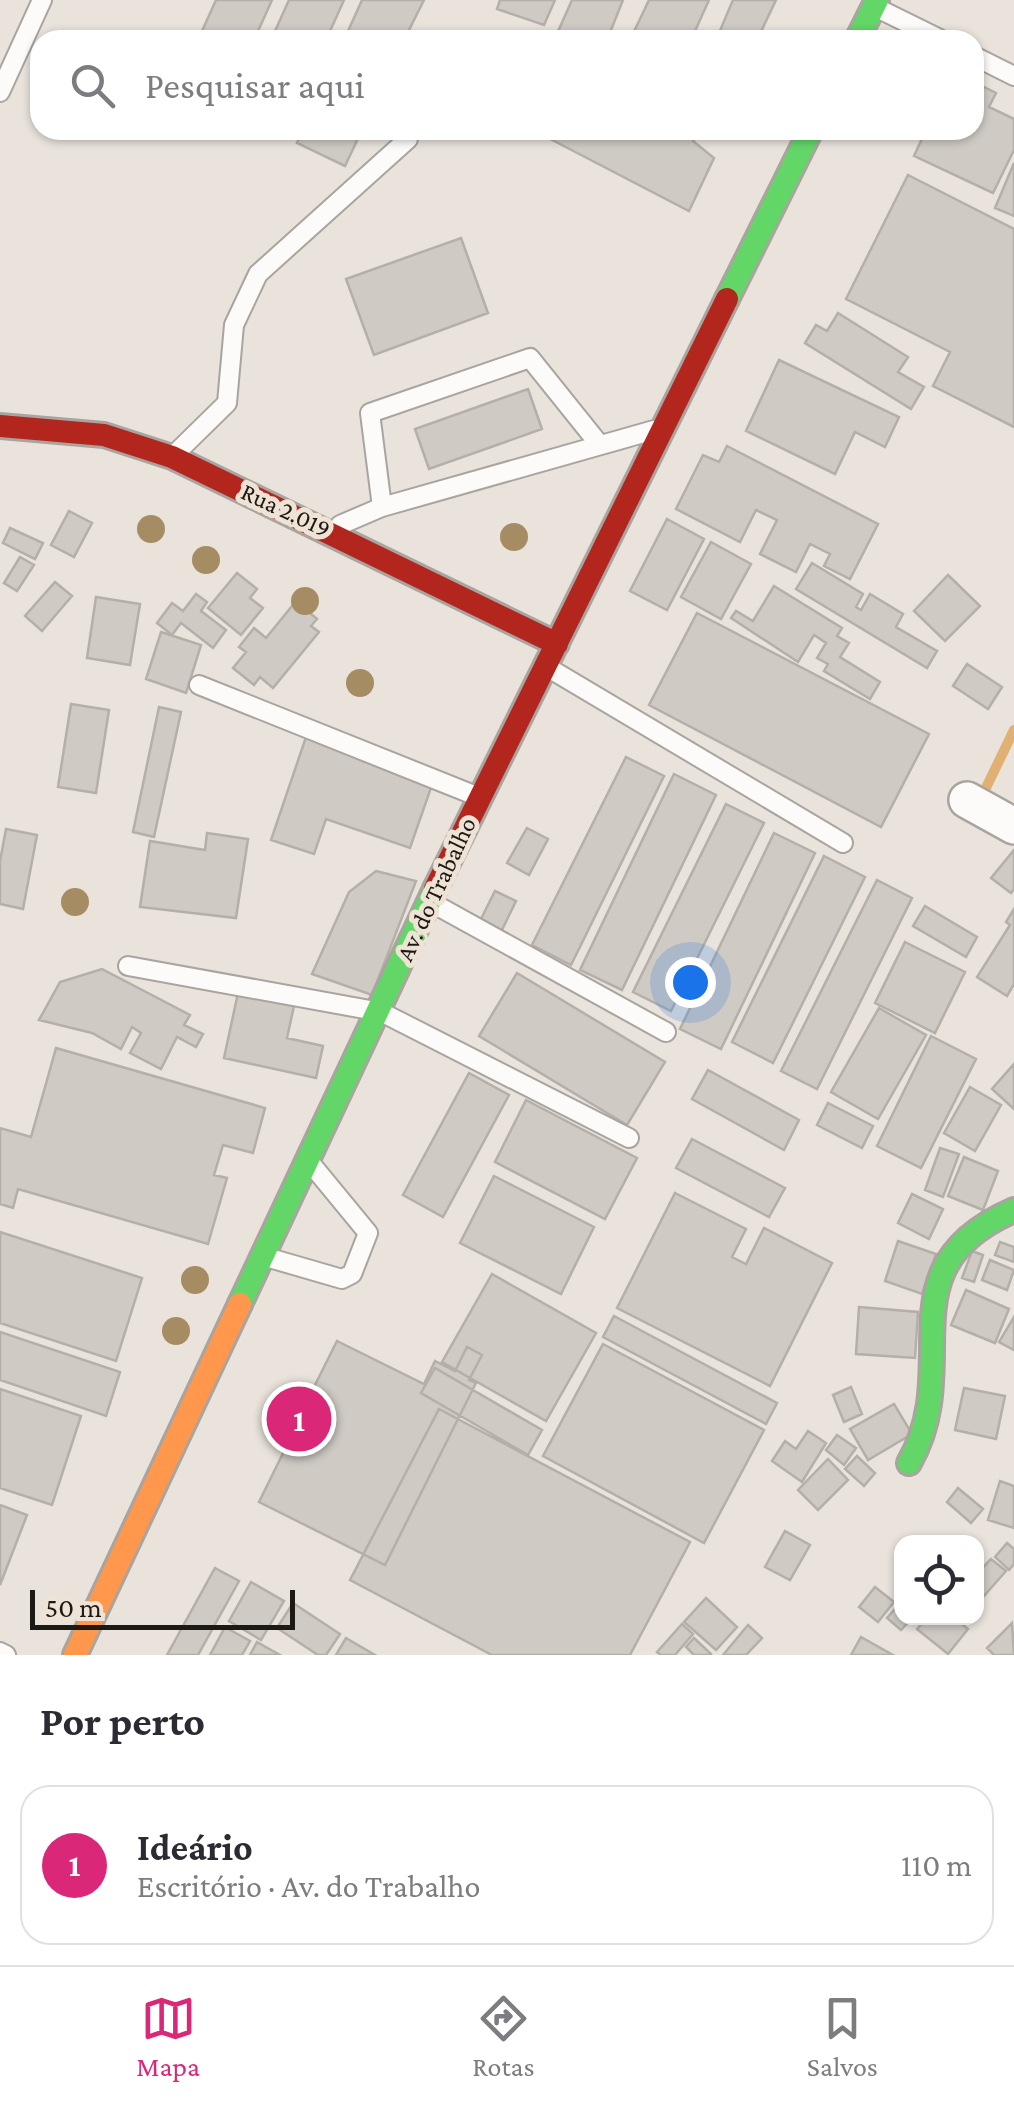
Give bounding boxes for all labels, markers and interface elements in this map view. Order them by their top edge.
search box [30,30,984,140]
icon: search [65,58,120,113]
text: Pesquisar aqui [145,64,365,106]
street label: Rua 2.019 [237,478,335,542]
street label: Av. do Trabalho [391,813,481,965]
your location [665,957,716,1008]
pin: 1 [266,1382,332,1456]
map controls [894,1535,984,1625]
button: locate [894,1535,984,1625]
scale bar [30,1585,295,1630]
text: 50 m [45,1592,102,1623]
text: Por perto [40,1697,205,1744]
text: Ideário [137,1826,253,1868]
text: 1 [69,1847,80,1883]
text: 110 m [901,1847,972,1883]
text: Escritório · Av. do Trabalho [137,1868,480,1904]
tab: Mapa [136,1991,200,2082]
tab: Rotas [472,1991,535,2082]
tab: Salvos [807,1991,878,2082]

